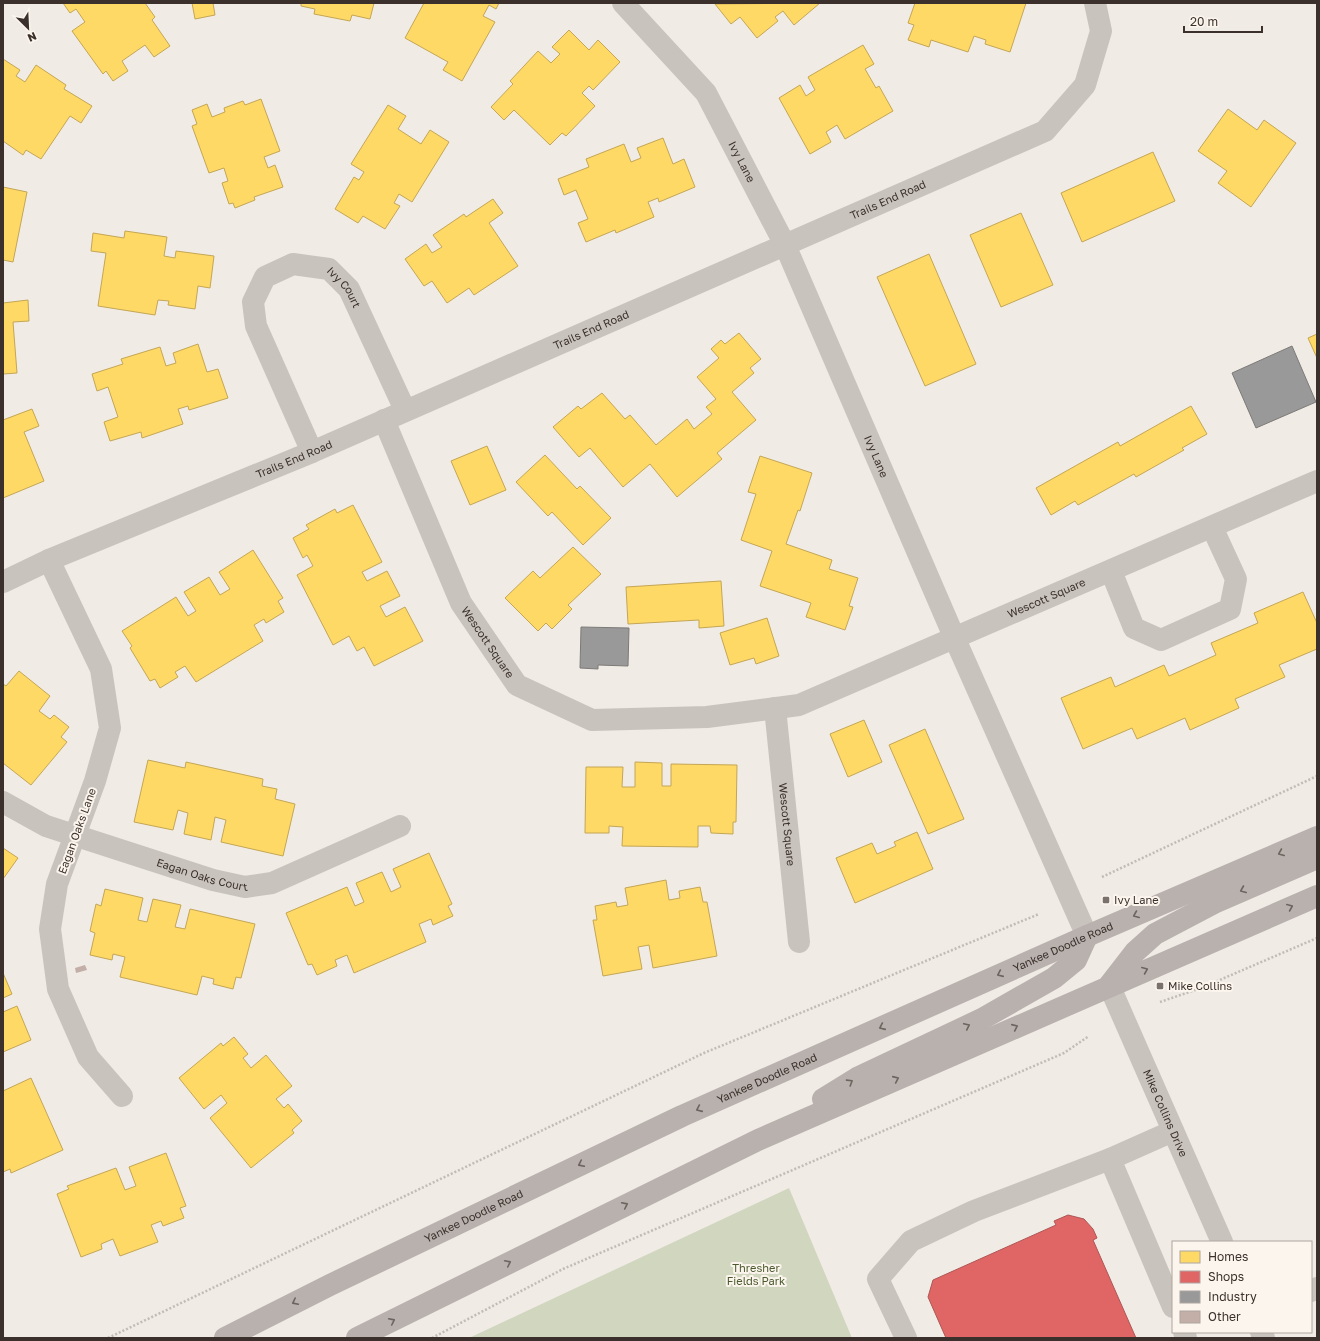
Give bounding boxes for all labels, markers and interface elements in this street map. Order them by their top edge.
north arrow [8,8,48,48]
scale bar [1184,8,1262,34]
text: 20 m [1190,14,1218,29]
text: N [26,30,39,45]
street label: Ivy Lane [726,139,758,184]
street label: Trails End Road [848,177,928,222]
street label: Ivy Court [325,264,364,310]
street label: Trails End Road [551,307,631,352]
street label: Ivy Lane [862,433,891,479]
street label: Trails End Road [254,437,334,480]
street label: Wescott Square [1005,575,1087,620]
street label: Wescott Square [459,604,517,680]
street label: Wescott Square [777,782,798,867]
street label: Eagan Oaks Lane [55,786,98,875]
one-way arrow [1278,848,1285,856]
street label: Eagan Oaks Court [155,855,248,893]
one-way arrow [1239,886,1246,894]
place label: Ivy Lane [1114,893,1159,906]
marker: Ivy Lane [1101,895,1111,905]
one-way arrow [1286,904,1293,912]
one-way arrow [1132,910,1139,918]
street label: Yankee Doodle Road [1011,919,1115,974]
one-way arrow [1140,967,1148,975]
one-way arrow [997,969,1005,977]
place label: Mike Collins [1168,979,1232,992]
marker: Mike Collins [1155,981,1165,991]
one-way arrow [878,1022,886,1030]
one-way arrow [963,1022,970,1030]
one-way arrow [1011,1023,1018,1031]
street label: Yankee Doodle Road [715,1050,819,1106]
street label: Mike Collins Drive [1141,1067,1191,1159]
one-way arrow [892,1076,899,1084]
one-way arrow [846,1079,853,1087]
one-way arrow [696,1104,703,1112]
one-way arrow [578,1160,586,1167]
street label: Yankee Doodle Road [422,1186,525,1245]
one-way arrow [621,1203,628,1210]
legend [1172,1241,1312,1333]
text: Homes [1208,1249,1248,1264]
one-way arrow [504,1260,512,1268]
park label: Thresher Fields Park [727,1261,785,1287]
text: Shops [1208,1269,1244,1284]
text: Industry [1208,1289,1257,1304]
one-way arrow [292,1298,300,1305]
text: Other [1208,1309,1241,1324]
one-way arrow [388,1318,395,1326]

